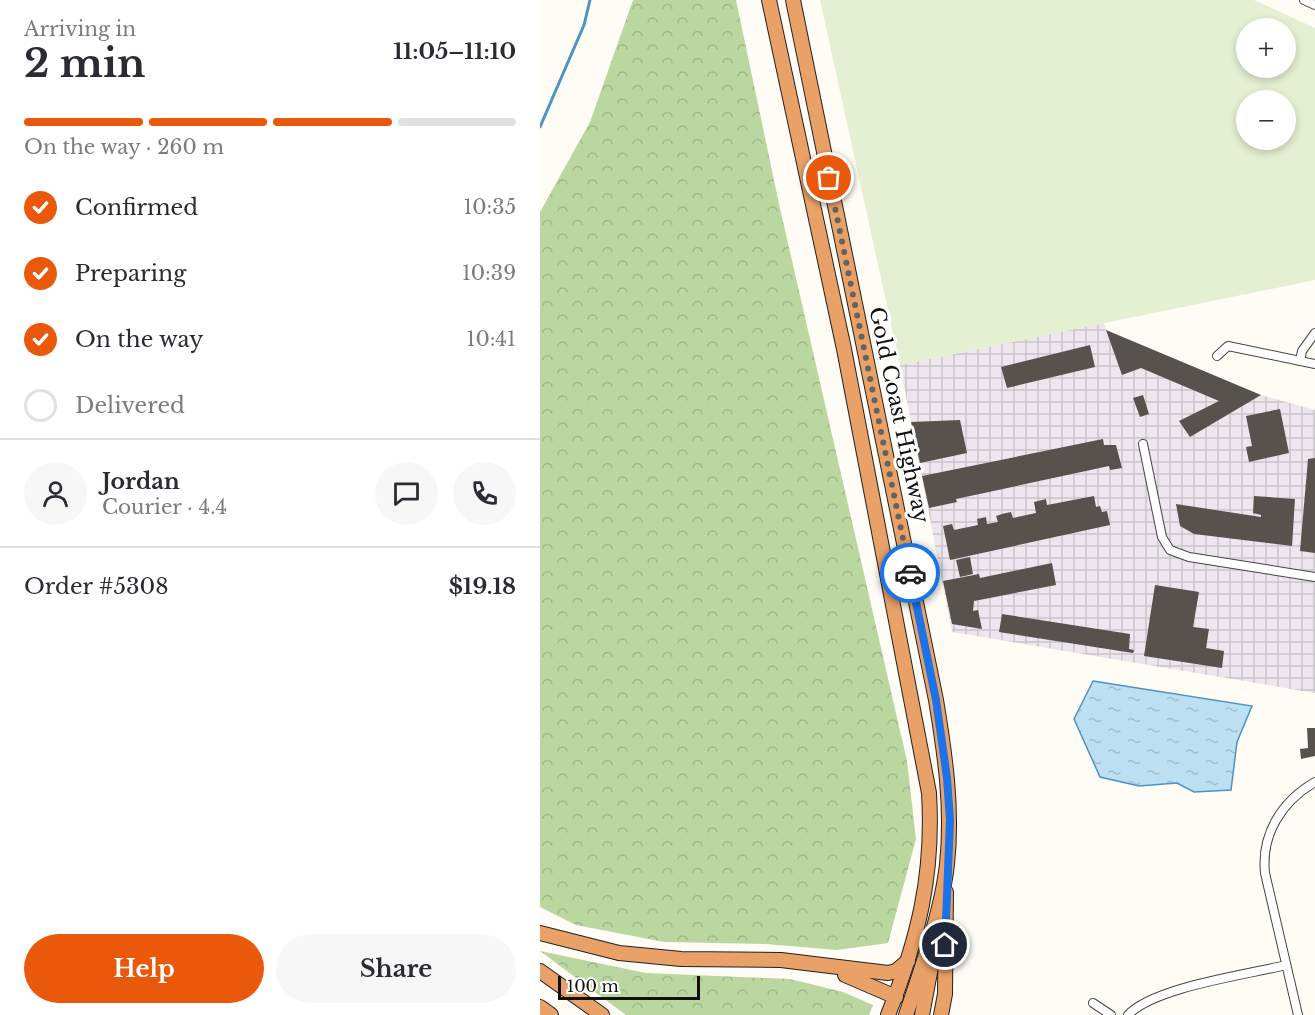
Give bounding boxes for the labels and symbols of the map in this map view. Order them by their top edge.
pin [803,152,854,203]
street label: Gold Coast Highway [863,305,935,526]
courier [880,543,940,603]
pin [919,919,970,970]
scale bar [558,973,700,1000]

